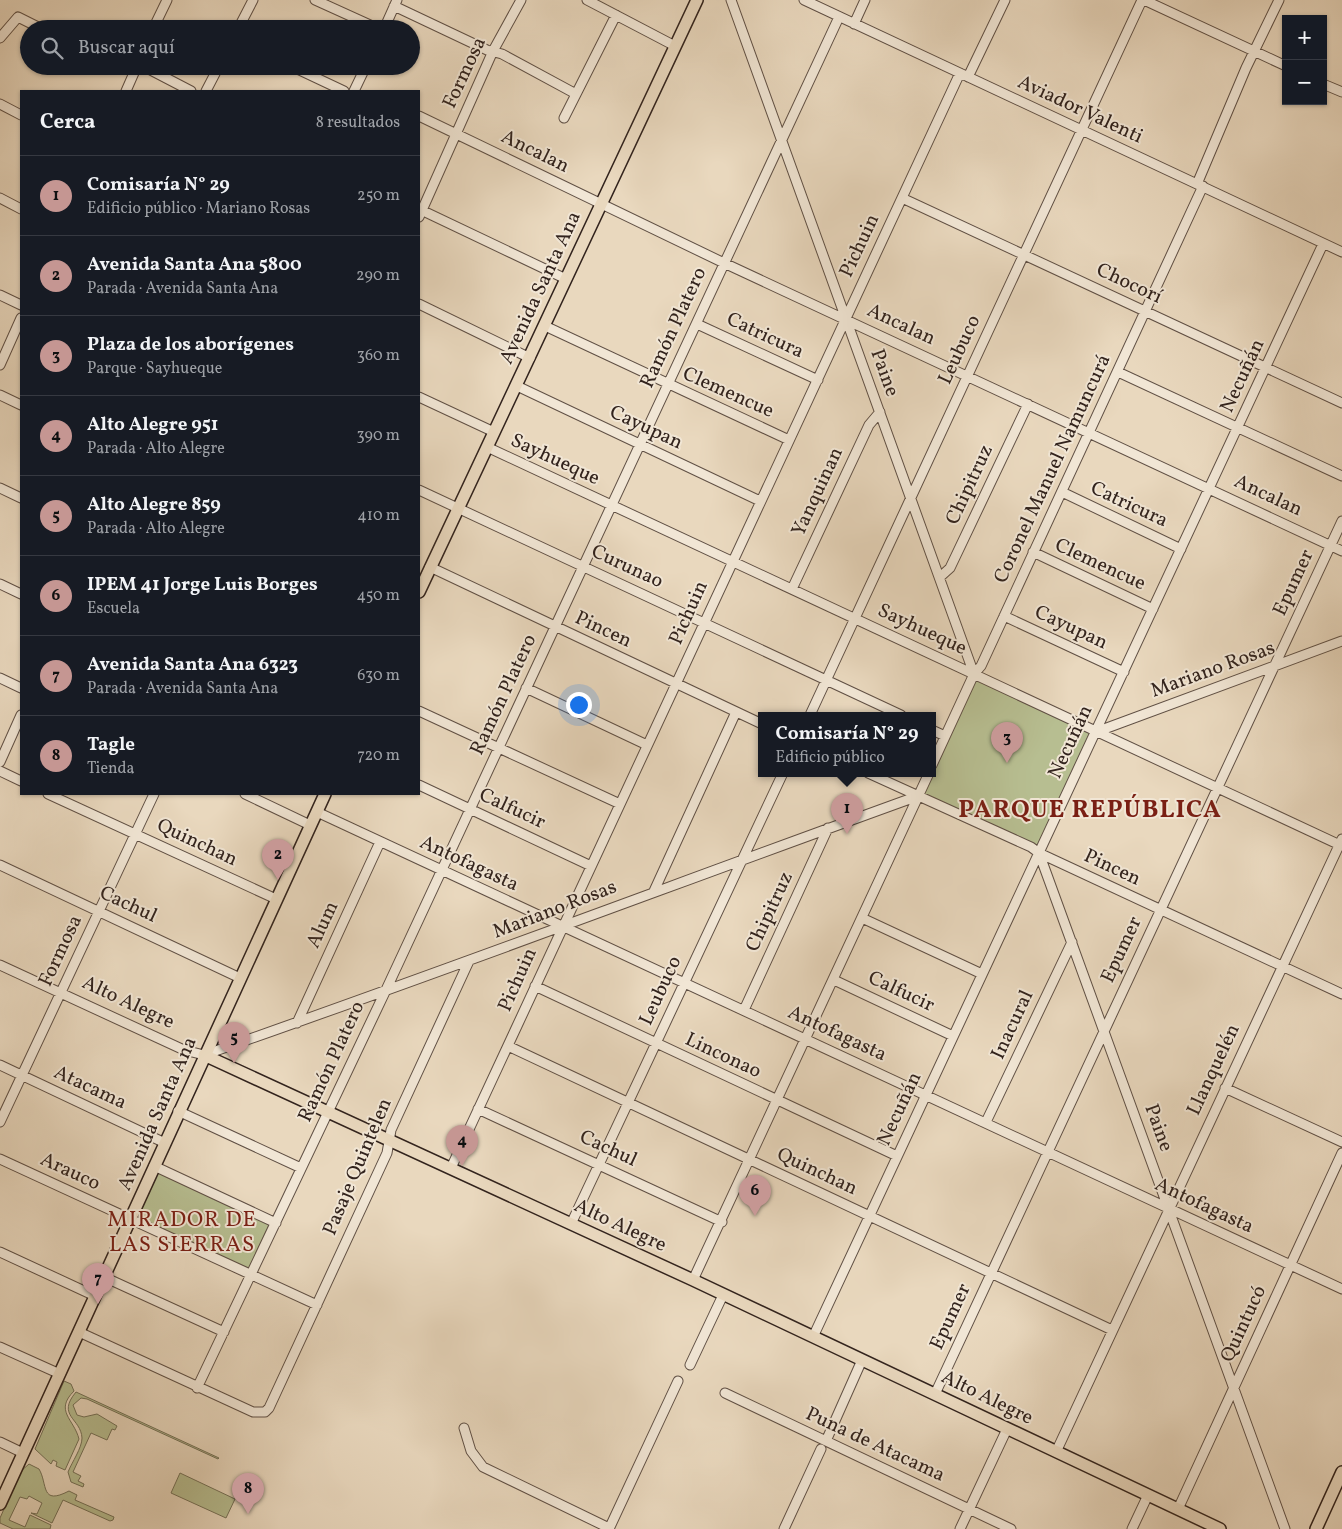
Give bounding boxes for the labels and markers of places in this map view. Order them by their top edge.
pin: 3 [991,722,1023,763]
pin: 1 [831,793,863,834]
pin: 2 [262,839,294,880]
pin: 5 [218,1022,250,1063]
pin: 4 [446,1125,478,1166]
pin: 6 [739,1175,771,1216]
pin: 7 [82,1263,114,1304]
pin: 8 [232,1473,264,1514]

